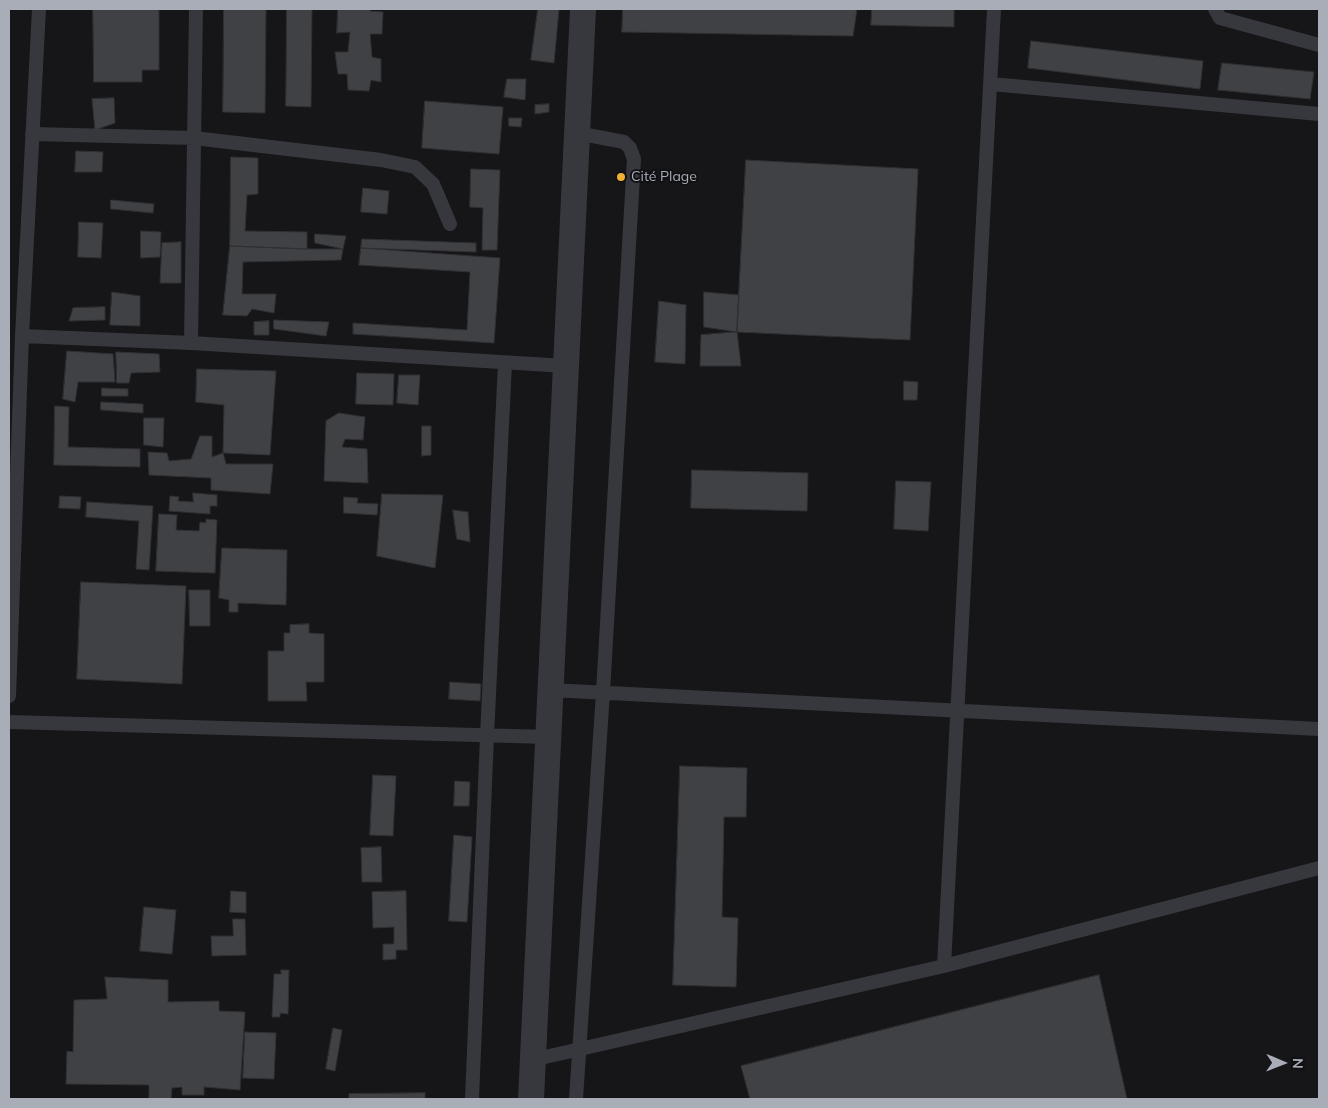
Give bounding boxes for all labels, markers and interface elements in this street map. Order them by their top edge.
place label: Cité Plage [631,169,697,185]
marker: Cité Plage [615,171,627,183]
north arrow [1258,1038,1308,1088]
text: N [1289,1058,1307,1069]

